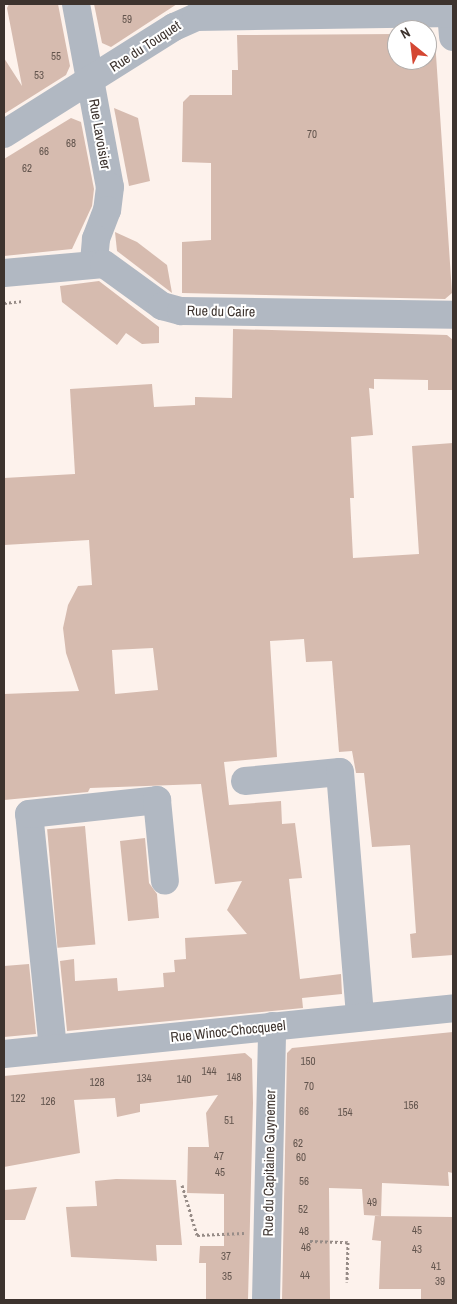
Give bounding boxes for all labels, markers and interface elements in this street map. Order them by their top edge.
house number: 59 [122,12,132,26]
street label: Rue du Touquet [106,17,184,75]
north arrow [387,20,437,70]
text: N [397,23,413,43]
house number: 55 [51,49,61,63]
house number: 53 [34,68,44,82]
street label: Rue Lavoisier [86,97,114,171]
house number: 70 [307,127,317,141]
house number: 68 [66,136,76,150]
house number: 66 [39,144,49,158]
house number: 62 [22,161,32,175]
street label: Rue du Caire [187,302,255,320]
street label: Rue Winoc-Chocqueel [170,1017,286,1045]
house number: 150 [300,1054,316,1068]
house number: 144 [201,1064,217,1078]
house number: 148 [226,1070,242,1084]
house number: 134 [136,1071,152,1085]
house number: 140 [176,1072,192,1086]
house number: 128 [89,1075,105,1089]
house number: 70 [304,1079,314,1093]
street label: Rue du Capitaine Guynemer [259,1089,279,1237]
house number: 122 [10,1091,26,1105]
house number: 126 [40,1094,56,1108]
house number: 156 [403,1098,419,1112]
house number: 66 [299,1104,309,1118]
house number: 154 [337,1105,353,1119]
house number: 51 [224,1113,234,1127]
house number: 62 [293,1136,303,1150]
house number: 47 [214,1149,224,1163]
house number: 60 [296,1150,306,1164]
house number: 45 [215,1165,225,1179]
house number: 56 [299,1174,309,1188]
house number: 49 [367,1195,377,1209]
house number: 52 [298,1202,308,1216]
house number: 45 [412,1223,422,1237]
house number: 48 [299,1224,309,1238]
house number: 46 [301,1240,311,1254]
house number: 43 [412,1242,422,1256]
house number: 37 [221,1249,231,1263]
house number: 41 [431,1259,441,1273]
house number: 44 [300,1268,310,1282]
house number: 35 [222,1269,232,1283]
house number: 39 [435,1274,445,1288]

